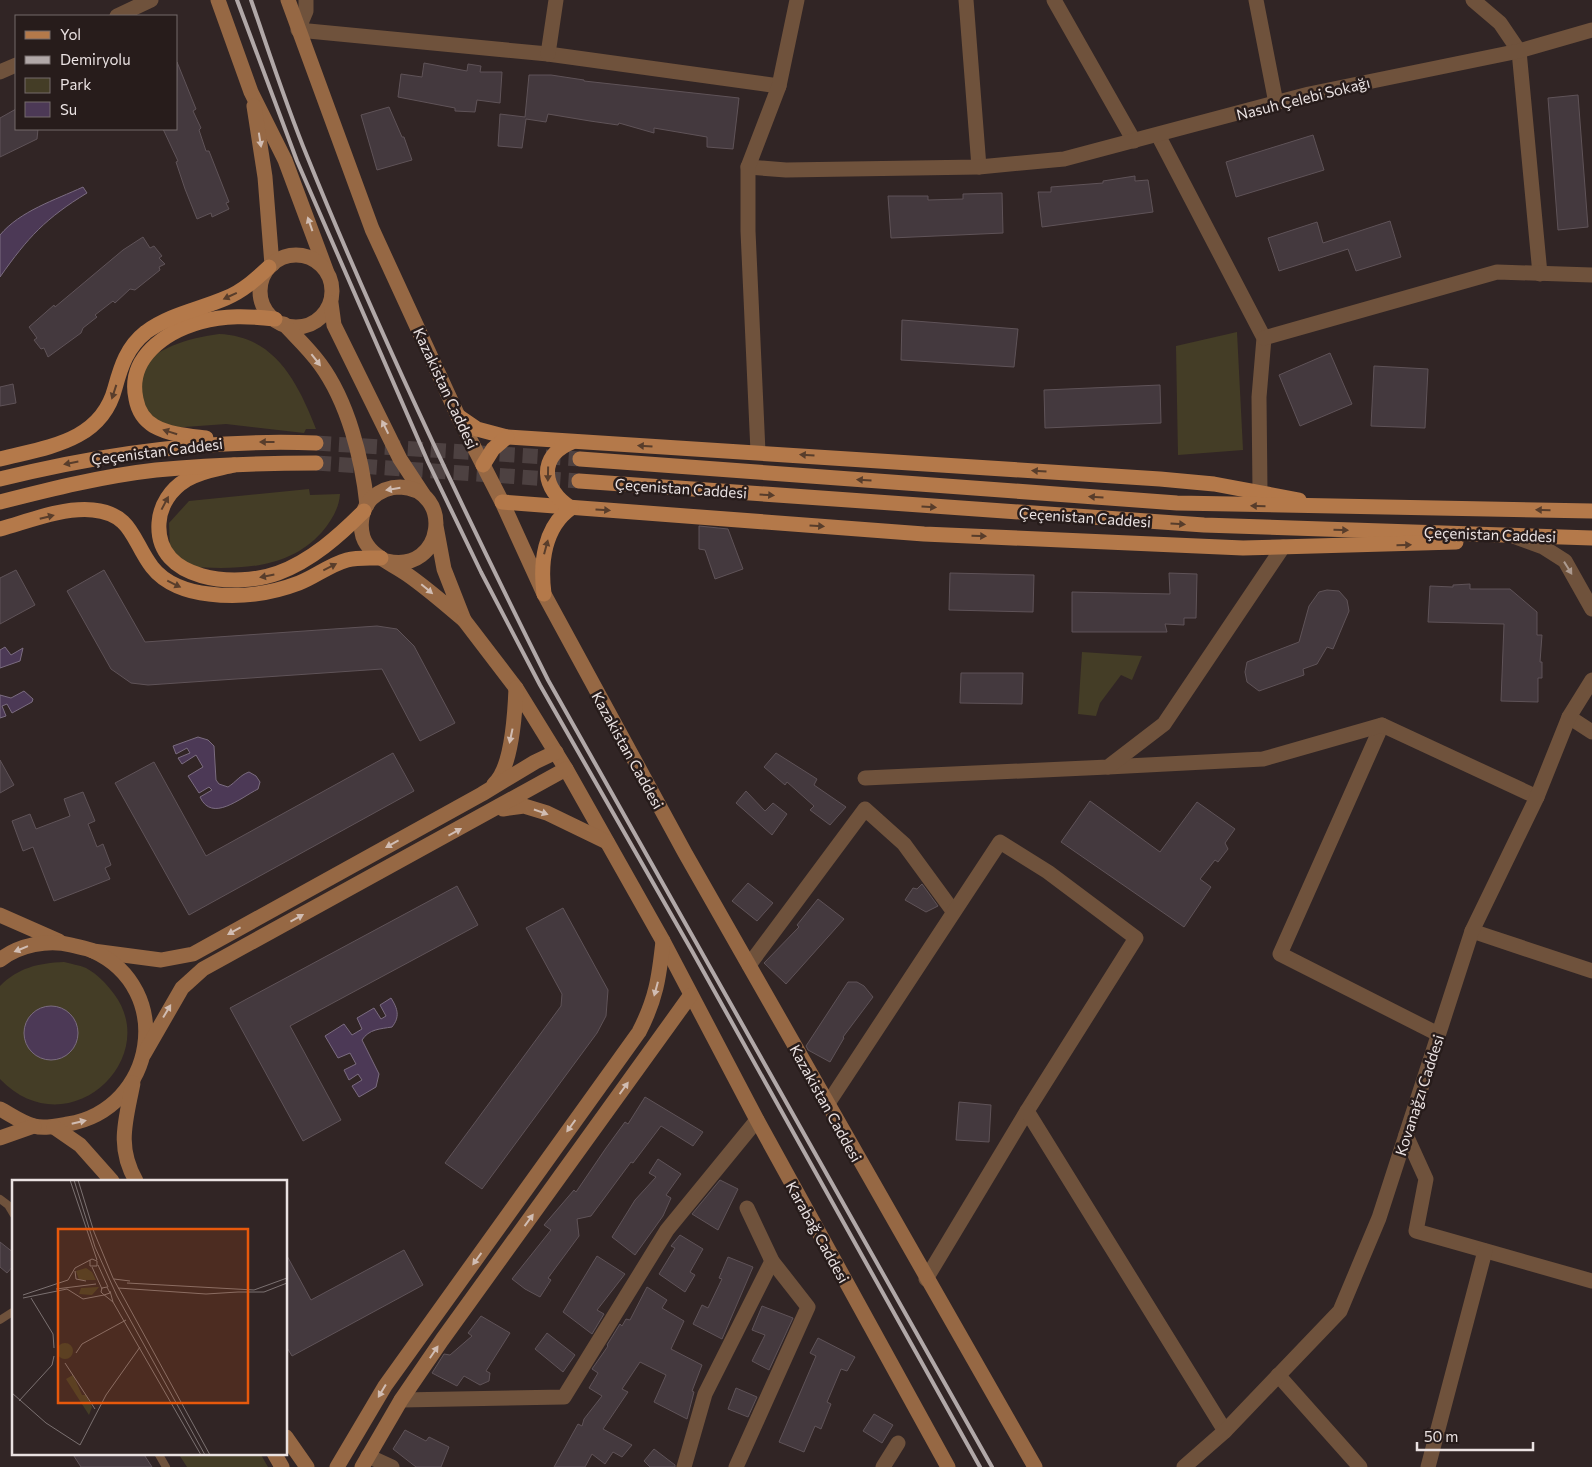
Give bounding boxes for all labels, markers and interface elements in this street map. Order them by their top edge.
legend [15,15,178,130]
text: Yol [60,25,81,43]
text: Demiryolu [60,50,131,68]
street label: Nasuh Çelebi Sokağı [1234,73,1372,123]
text: Park [60,75,91,93]
text: Su [60,100,77,118]
one-way arrow [256,133,264,149]
one-way arrow [306,217,313,232]
one-way arrow [223,292,237,300]
street label: Kazakistan Caddesi [410,325,482,451]
one-way arrow [311,353,322,366]
one-way arrow [109,385,117,400]
one-way arrow [381,420,389,435]
one-way arrow [162,427,177,435]
street label: Çeçenistan Caddesi [90,434,224,468]
one-way arrow [259,438,275,446]
one-way arrow [637,441,653,449]
one-way arrow [799,451,815,459]
one-way arrow [63,459,79,467]
one-way arrow [544,466,552,482]
one-way arrow [1031,466,1047,474]
street label: Çeçenistan Caddesi [614,474,748,502]
one-way arrow [856,476,872,484]
one-way arrow [384,485,400,493]
one-way arrow [759,491,775,499]
one-way arrow [1088,493,1104,501]
one-way arrow [161,496,169,510]
one-way arrow [1250,502,1266,510]
one-way arrow [921,503,937,511]
street label: Çeçenistan Caddesi [1018,503,1152,531]
one-way arrow [595,506,611,514]
one-way arrow [1535,506,1551,514]
one-way arrow [40,512,55,520]
one-way arrow [1171,520,1187,528]
one-way arrow [809,522,825,530]
street label: Çeçenistan Caddesi [1424,523,1556,545]
one-way arrow [1333,526,1349,534]
one-way arrow [971,533,987,541]
one-way arrow [542,539,550,554]
one-way arrow [1396,540,1412,548]
one-way arrow [1563,561,1573,574]
one-way arrow [323,563,337,571]
one-way arrow [259,572,274,580]
one-way arrow [167,580,181,588]
one-way arrow [420,583,432,595]
street label: Kazakistan Caddesi [588,688,668,812]
one-way arrow [507,729,515,744]
one-way arrow [534,808,549,816]
one-way arrow [448,828,462,836]
one-way arrow [384,840,399,848]
one-way arrow [290,914,304,923]
one-way arrow [228,927,241,936]
one-way arrow [14,946,28,954]
one-way arrow [652,982,660,997]
one-way arrow [163,1005,172,1018]
street label: Kovanağzı Caddesi [1391,1032,1447,1158]
street label: Kazakistan Caddesi [786,1041,866,1165]
one-way arrow [619,1081,629,1095]
one-way arrow [71,1118,87,1126]
one-way arrow [566,1120,576,1133]
street label: Karabağ Caddesi [783,1178,853,1286]
inset map [12,1180,288,1454]
one-way arrow [524,1213,534,1227]
one-way arrow [472,1252,482,1266]
one-way arrow [429,1345,439,1358]
one-way arrow [378,1385,387,1398]
scale bar [1417,1420,1533,1452]
text: 50 m [1424,1427,1458,1445]

